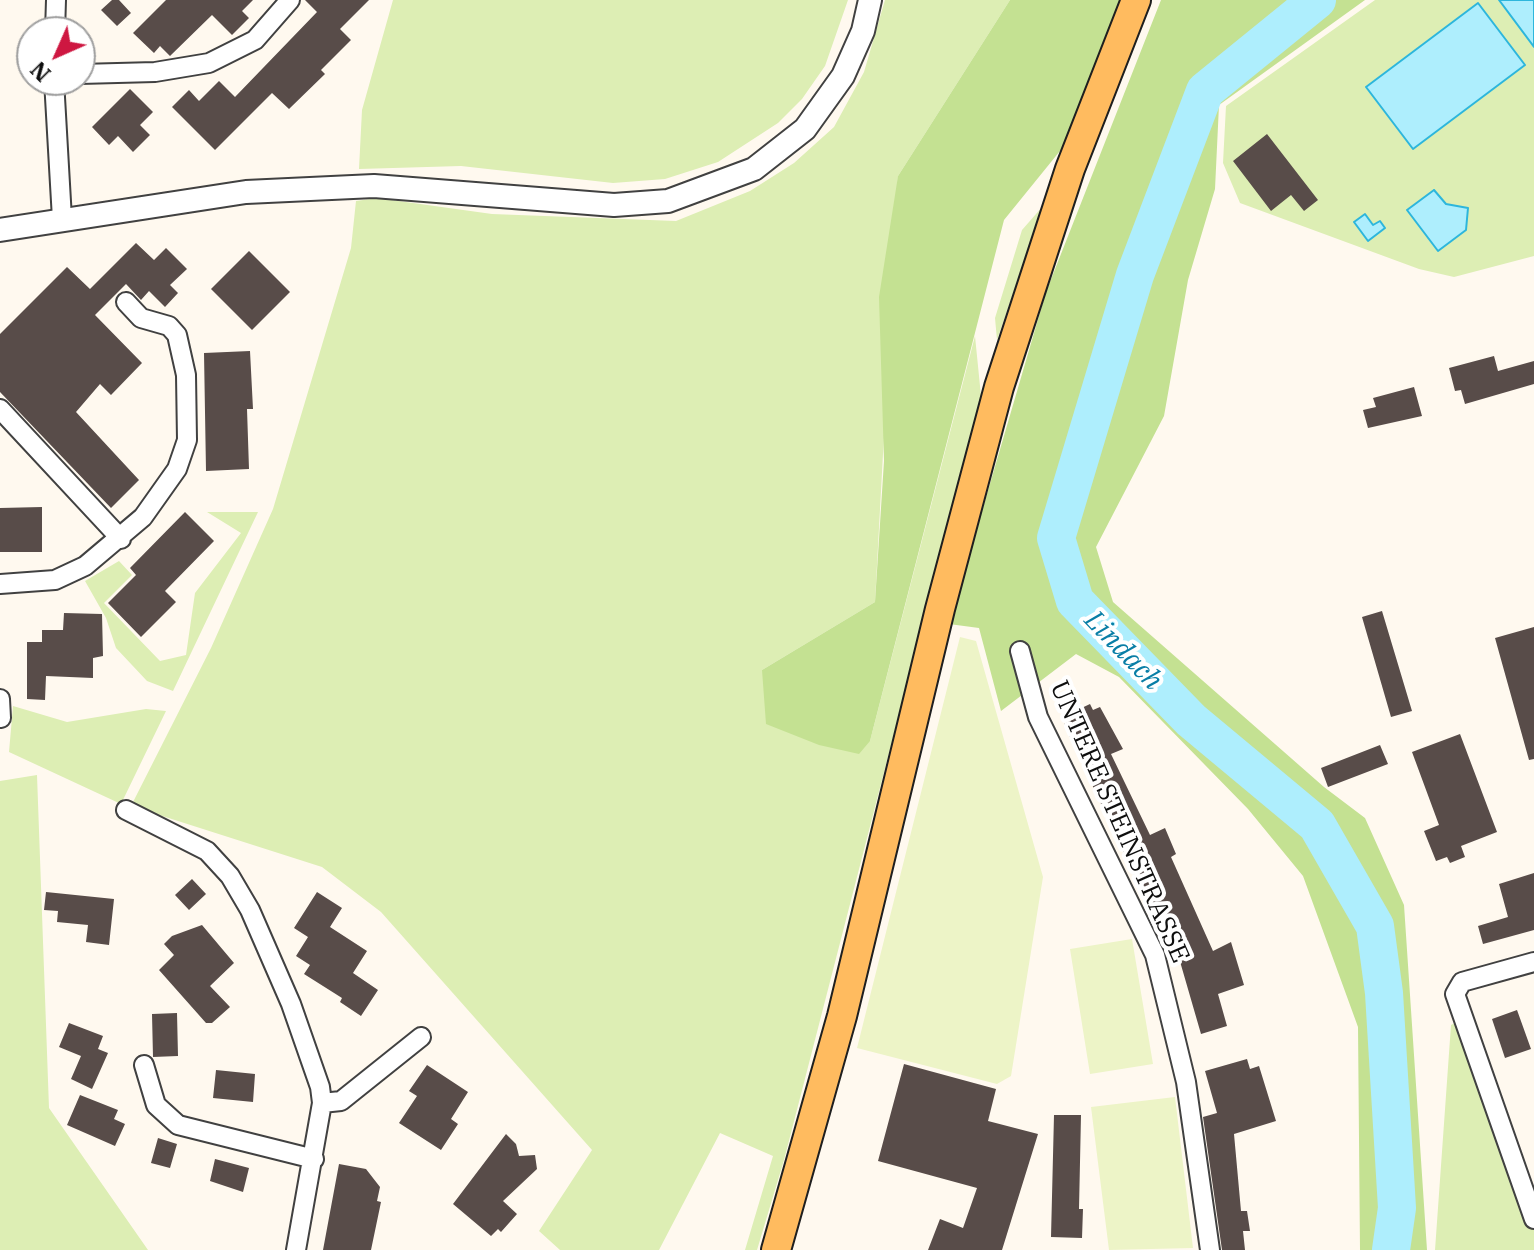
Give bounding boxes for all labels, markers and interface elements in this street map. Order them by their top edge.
north arrow [16,16,96,96]
text: N [24,56,56,88]
water label: Lindach [1077,604,1169,698]
street label: UNTERE STEINSTRASSE [1043,676,1195,968]

